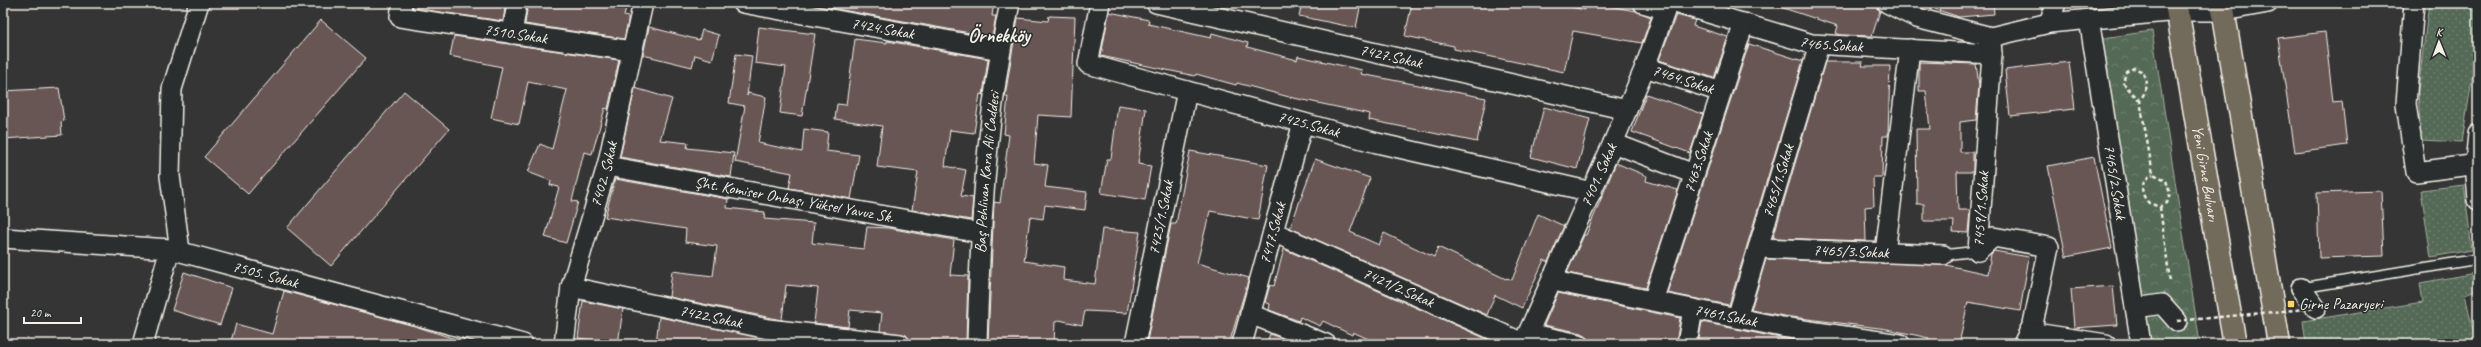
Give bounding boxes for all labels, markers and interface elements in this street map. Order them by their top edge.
street label: 7424.Sokak [850,13,917,44]
street label: 7510.Sokak [483,19,550,49]
north arrow [2419,22,2459,62]
district label: Örnekköy [968,23,1032,48]
text: K [2436,25,2444,39]
street label: 7465.Sokak [1797,31,1864,57]
street label: 7427.Sokak [1358,40,1425,73]
street label: 7464.Sokak [1650,60,1717,99]
street label: Baş Pehlivan Kara Ali Caddesi [970,88,1005,254]
street label: 7425.Sokak [1276,106,1343,143]
street label: Yeni Girne Bulvarı [2187,124,2224,224]
street label: 7463.Sokak [1679,128,1718,195]
street label: 7402. Sokak [585,138,622,209]
street label: 7401. Sokak [1576,139,1622,210]
street label: 7465/1.Sokak [1758,141,1799,220]
street label: 7465/2.Sokak [2099,143,2131,222]
street label: 7459/1.Sokak [1968,169,1994,248]
street label: Şht. Komiser Onbaşı Yüksel Yavuz Sk. [693,172,896,227]
street label: 7425/1.Sokak [1144,177,1179,257]
street label: 7417.Sokak [1255,199,1291,266]
street label: 7465/3.Sokak [1813,240,1890,263]
street label: 7505. Sokak [230,256,301,293]
street label: 7421/2.Sokak [1359,263,1438,313]
place label: Girne Pazaryeri [2299,294,2384,314]
scale bar [24,299,81,325]
marker: Girne Pazaryeri [2286,299,2296,309]
street label: 7422.Sokak [678,300,745,333]
street label: 7461.Sokak [1693,300,1760,332]
text: 20 m [30,305,52,321]

